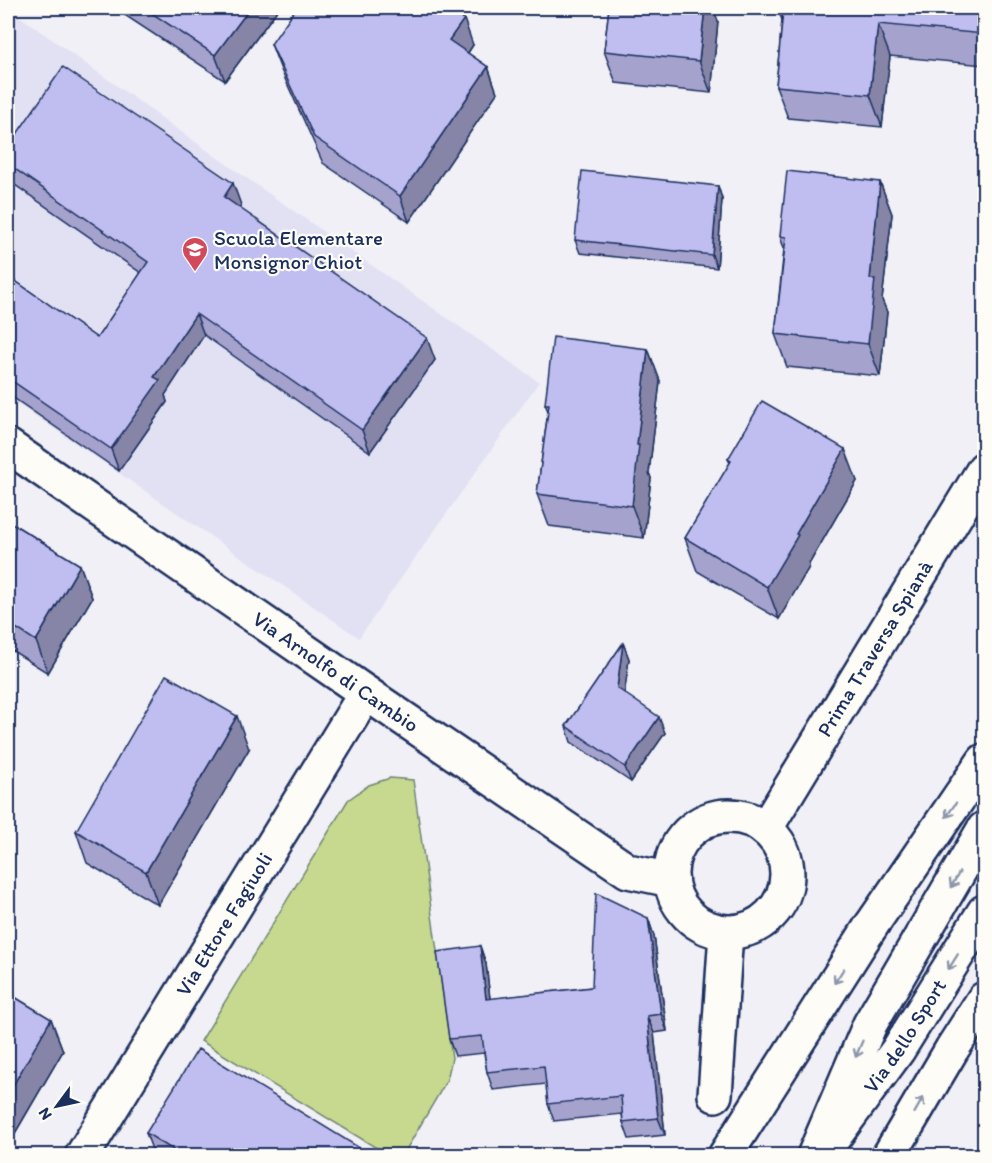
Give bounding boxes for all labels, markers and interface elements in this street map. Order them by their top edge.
place label: Scuola Elementare Monsignor Chiot [214,225,383,274]
school or university icon: Scuola Elementare Monsignor Chiot [180,235,210,273]
street label: Prima Traversa Spianà [811,555,938,741]
street label: Via Arnolfo di Cambio [248,606,424,737]
one-way arrow [945,801,957,817]
street label: Via Ettore Fagiuoli [170,847,277,1000]
one-way arrow [949,871,961,888]
one-way arrow [947,953,959,970]
one-way arrow [833,967,845,984]
street label: Via dello Sport [858,974,951,1098]
one-way arrow [853,1040,864,1058]
north arrow [27,1076,87,1136]
one-way arrow [913,1097,925,1114]
text: N [34,1104,56,1124]

